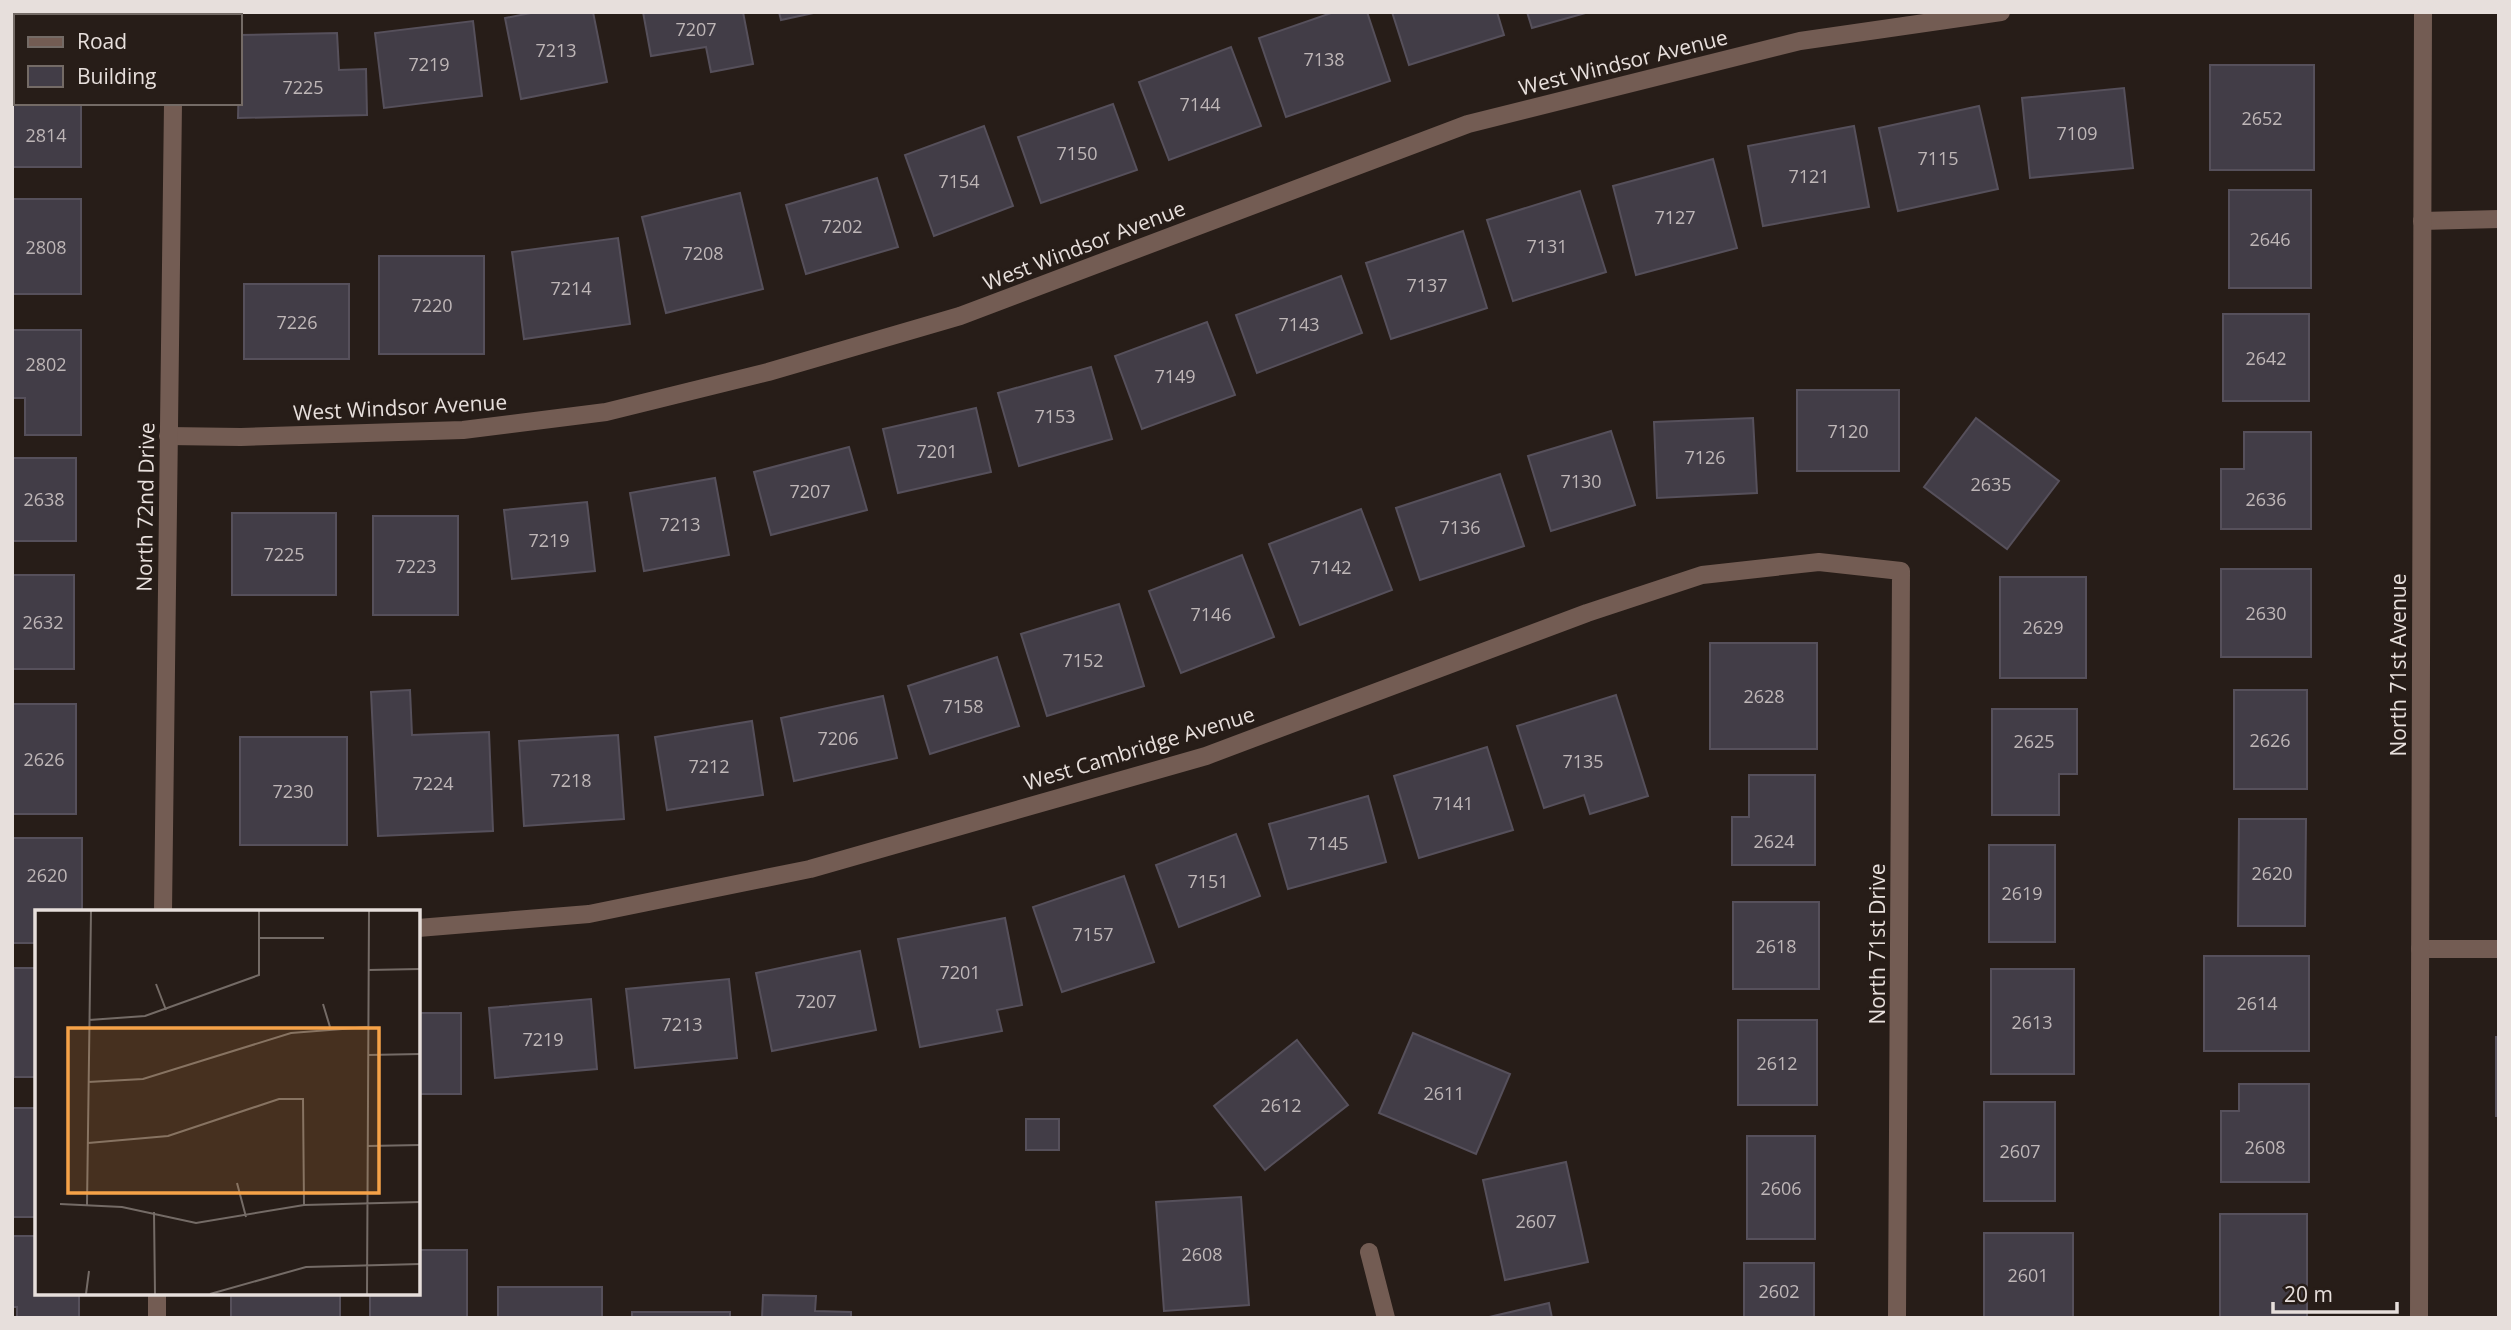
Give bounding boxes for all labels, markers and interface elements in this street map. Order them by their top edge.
legend [14,14,242,105]
house number: 7207 [675,17,717,41]
street label: West Windsor Avenue [1516,22,1730,102]
text: Road [77,27,127,55]
house number: 7213 [535,38,577,62]
house number: 7138 [1303,47,1345,71]
house number: 7219 [408,52,450,76]
text: Building [77,62,156,90]
house number: 7225 [282,75,324,99]
house number: 7144 [1179,92,1221,116]
house number: 2652 [2241,106,2283,130]
house number: 7109 [2056,121,2098,145]
house number: 2814 [25,123,67,147]
house number: 7150 [1056,141,1098,165]
house number: 7115 [1917,146,1959,170]
house number: 7121 [1788,164,1830,188]
house number: 7154 [938,169,980,193]
street label: West Windsor Avenue [979,194,1189,296]
house number: 7127 [1654,205,1696,229]
house number: 7202 [821,214,863,238]
house number: 2646 [2249,227,2291,251]
house number: 7131 [1526,234,1568,258]
house number: 2808 [25,235,67,259]
house number: 7208 [682,241,724,265]
house number: 7137 [1406,273,1448,297]
house number: 7214 [550,276,592,300]
house number: 7220 [411,293,453,317]
house number: 7226 [276,310,318,334]
house number: 7143 [1278,312,1320,336]
house number: 2642 [2245,346,2287,370]
house number: 2802 [25,352,67,376]
house number: 7149 [1154,364,1196,388]
street label: West Windsor Avenue [292,387,508,427]
house number: 7153 [1034,404,1076,428]
house number: 7120 [1827,419,1869,443]
street label: North 72nd Drive [130,422,160,592]
house number: 7201 [916,439,958,463]
house number: 7126 [1684,445,1726,469]
house number: 7130 [1560,469,1602,493]
house number: 2635 [1970,472,2012,496]
house number: 7207 [789,479,831,503]
house number: 2638 [23,487,65,511]
house number: 2636 [2245,487,2287,511]
house number: 7213 [659,512,701,536]
house number: 7136 [1439,515,1481,539]
house number: 7219 [528,528,570,552]
house number: 7225 [263,542,305,566]
house number: 7223 [395,554,437,578]
house number: 7142 [1310,555,1352,579]
street label: North 71st Avenue [2384,574,2412,756]
house number: 2630 [2245,601,2287,625]
house number: 7146 [1190,602,1232,626]
house number: 2632 [22,610,64,634]
house number: 2629 [2022,615,2064,639]
house number: 7152 [1062,648,1104,672]
house number: 2628 [1743,684,1785,708]
house number: 7158 [942,694,984,718]
street label: West Cambridge Avenue [1020,700,1258,796]
house number: 7206 [817,726,859,750]
house number: 2626 [2249,728,2291,752]
house number: 2625 [2013,729,2055,753]
house number: 2626 [23,747,65,771]
house number: 7135 [1562,749,1604,773]
house number: 7212 [688,754,730,778]
house number: 7218 [550,768,592,792]
house number: 7224 [412,771,454,795]
house number: 7230 [272,779,314,803]
house number: 7141 [1432,791,1474,815]
house number: 2624 [1753,829,1795,853]
house number: 7145 [1307,831,1349,855]
house number: 2620 [2251,861,2293,885]
house number: 2620 [26,863,68,887]
street label: North 71st Drive [1863,863,1891,1025]
house number: 7151 [1187,869,1229,893]
house number: 2619 [2001,881,2043,905]
inset map [35,910,420,1295]
house number: 7157 [1072,922,1114,946]
house number: 2618 [1755,934,1797,958]
house number: 7201 [939,960,981,984]
house number: 7207 [795,989,837,1013]
house number: 2614 [2236,991,2278,1015]
house number: 2613 [2011,1010,2053,1034]
house number: 7213 [661,1012,703,1036]
house number: 7219 [522,1027,564,1051]
house number: 2612 [1756,1051,1798,1075]
house number: 2611 [1423,1081,1465,1105]
house number: 2612 [1260,1093,1302,1117]
house number: 2608 [2244,1135,2286,1159]
house number: 2607 [1999,1139,2041,1163]
house number: 2606 [1760,1176,1802,1200]
house number: 2607 [1515,1209,1557,1233]
house number: 2608 [1181,1242,1223,1266]
house number: 2601 [2007,1263,2049,1287]
scale bar [2273,1270,2397,1314]
house number: 2602 [1758,1279,1800,1303]
text: 20 m [2284,1280,2333,1308]

